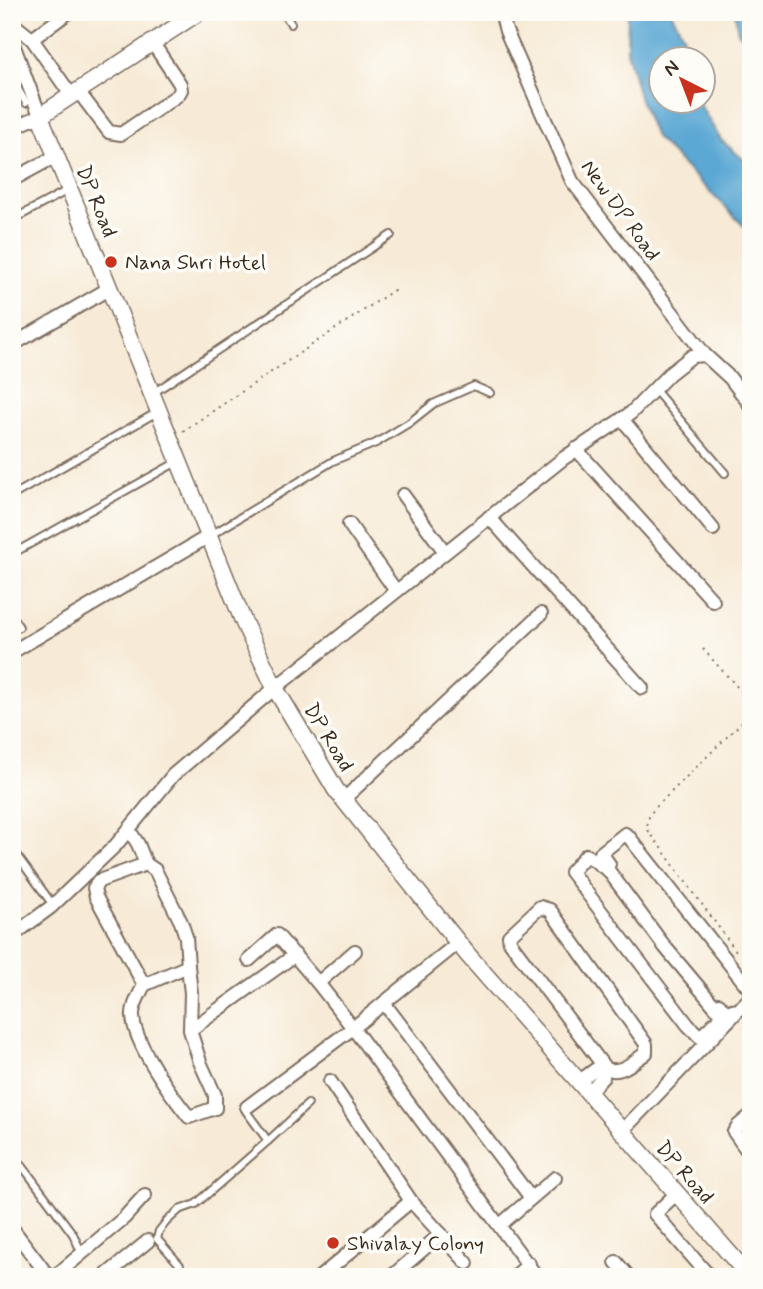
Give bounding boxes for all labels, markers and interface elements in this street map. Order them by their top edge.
north arrow [648,46,718,116]
text: N [659,55,685,82]
street label: New DP Road [574,154,666,267]
street label: DP Road [69,161,123,242]
place label: Nana Shri Hotel [125,249,266,277]
marker: Nana Shri Hotel [103,254,119,270]
street label: DP Road [297,698,360,777]
street label: DP Road [649,1135,720,1210]
place label: Shivalay Colony [347,1230,484,1258]
marker: Shivalay Colony [325,1235,341,1251]

